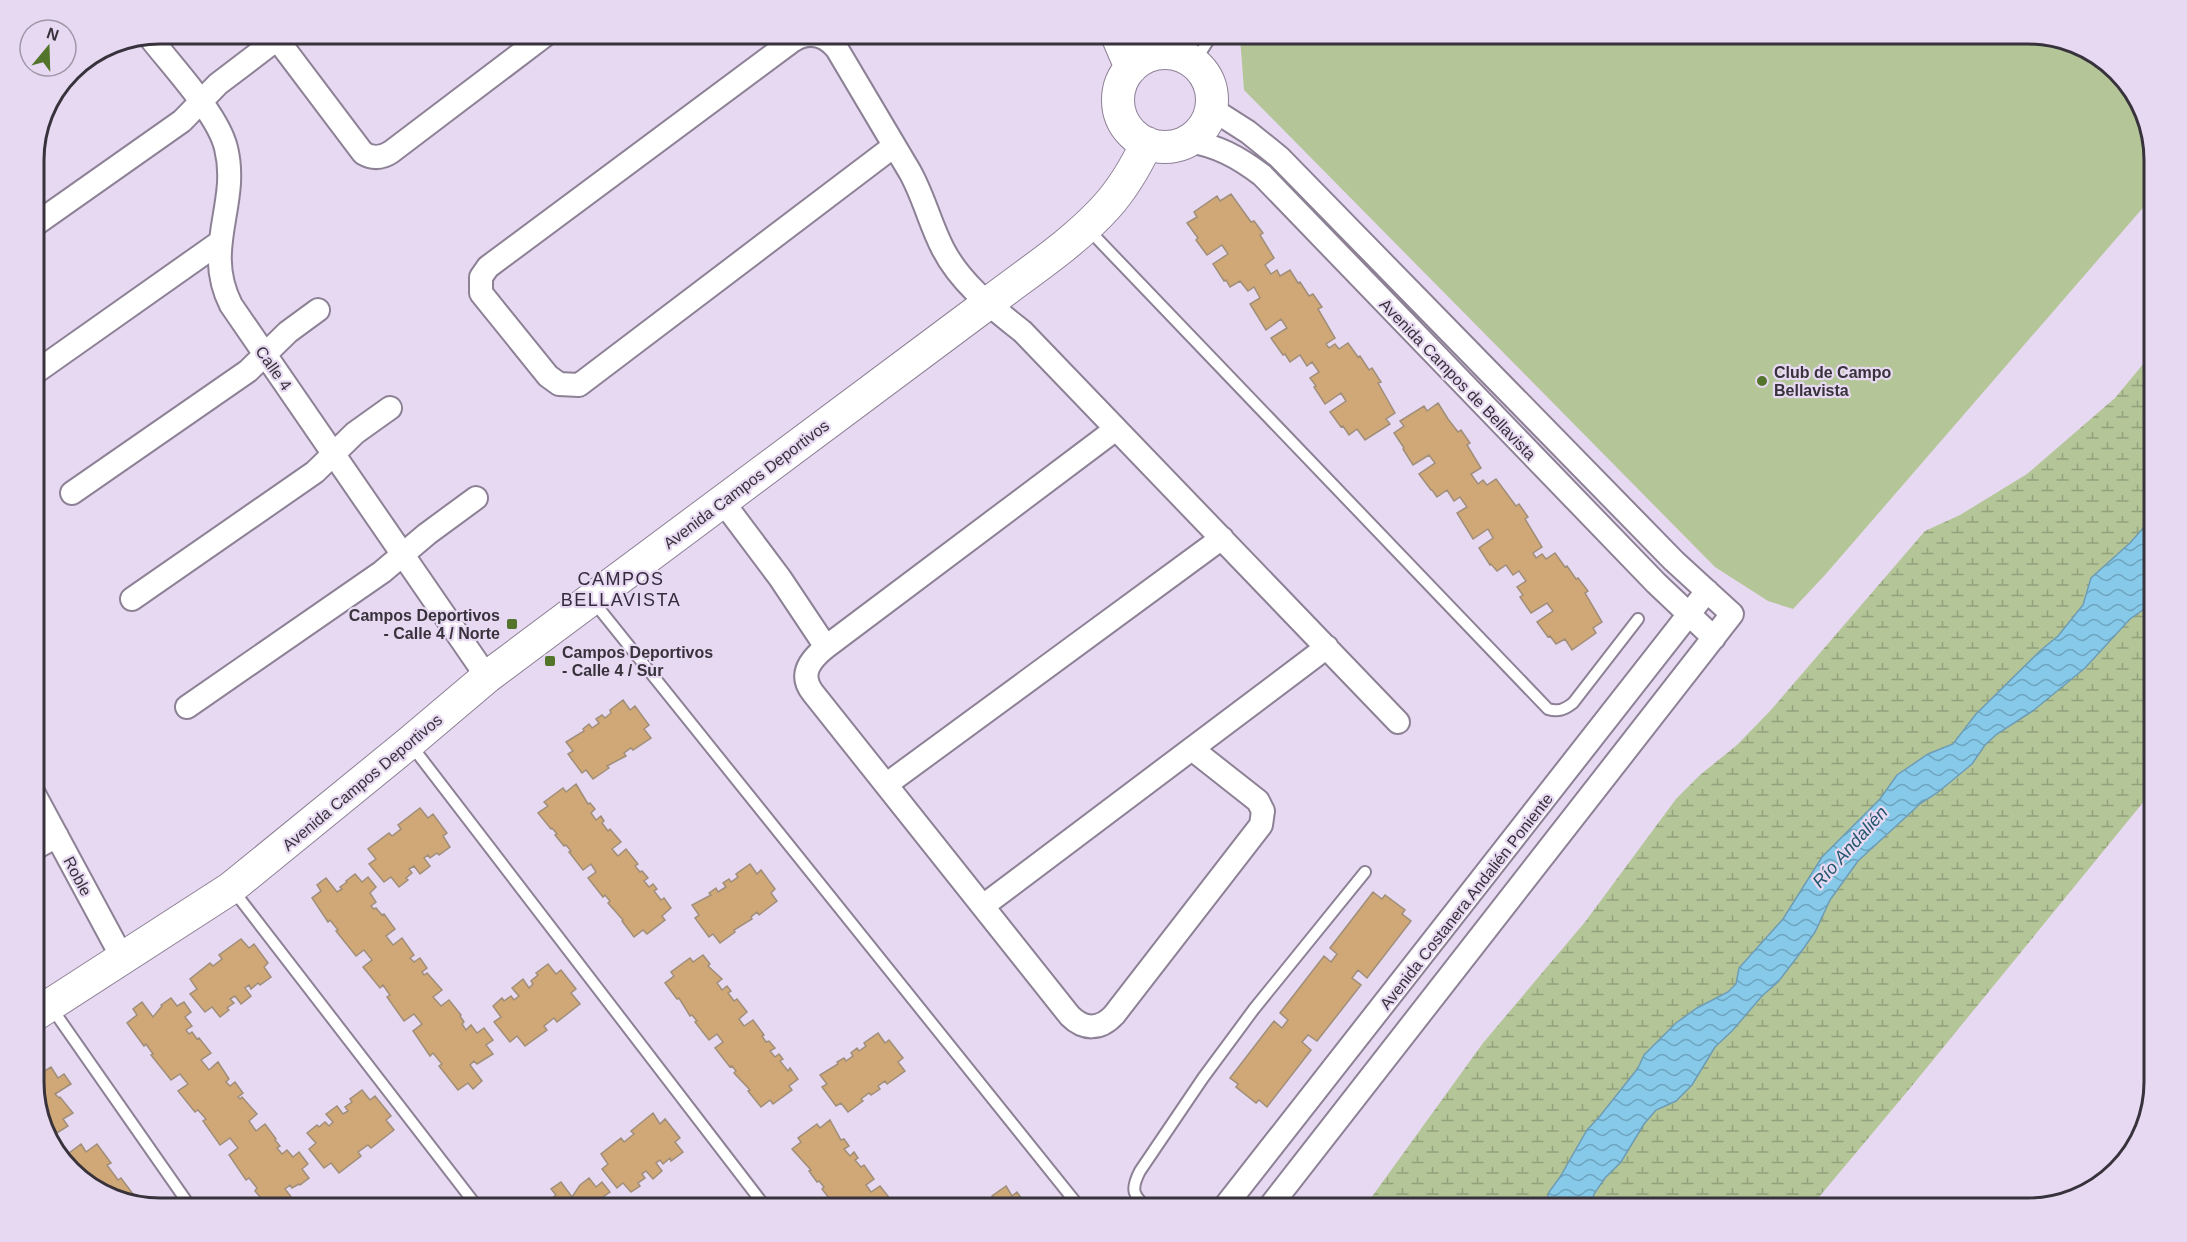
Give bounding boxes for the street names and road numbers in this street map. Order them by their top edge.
street label: Avenida Campos de Bellavista [1376,295,1539,463]
street label: Calle 4 [252,343,295,394]
street label: Avenida Campos Deportivos [660,417,832,552]
street label: Avenida Campos Deportivos [279,711,445,854]
street label: Avenida Costanera Andalién Poniente [1377,790,1556,1013]
street label: Roble [60,854,95,899]

